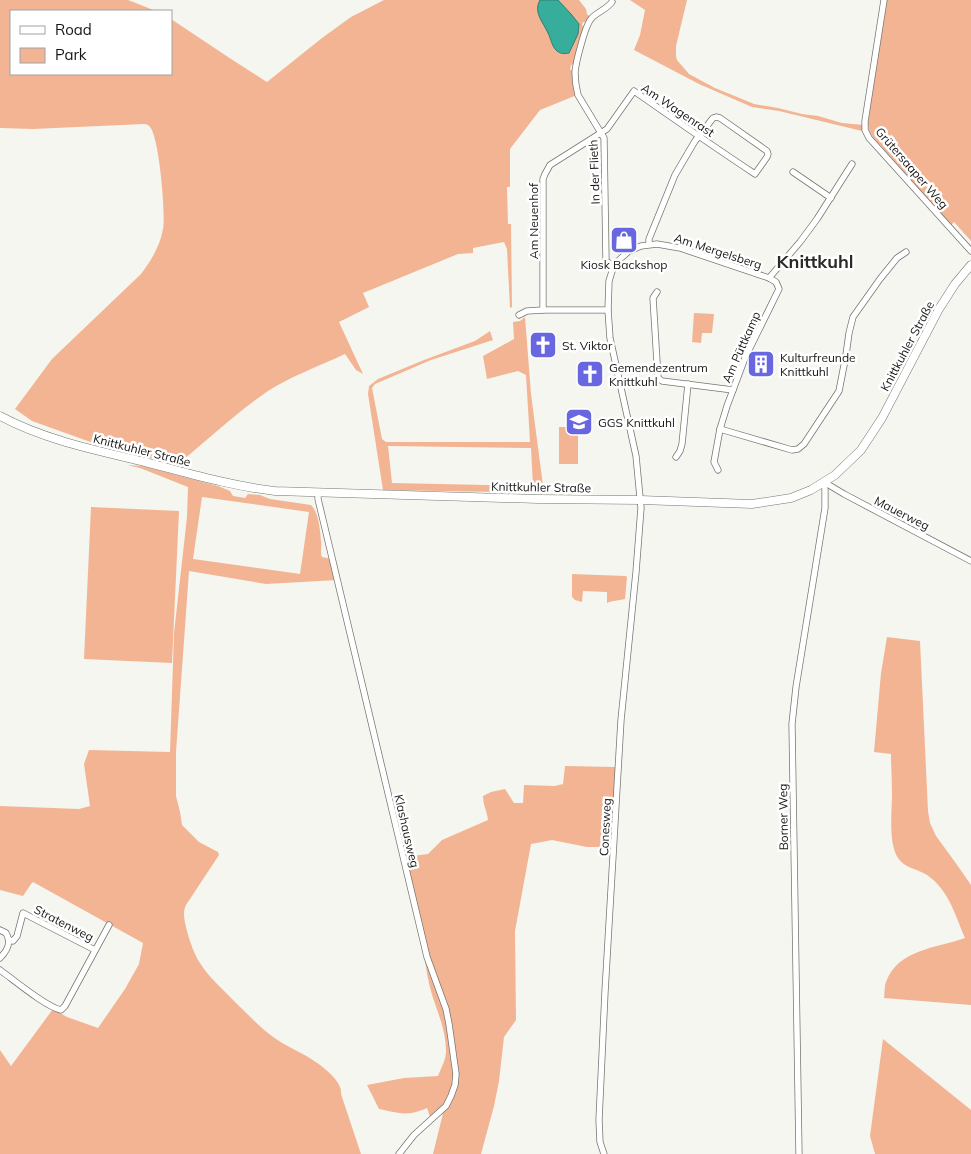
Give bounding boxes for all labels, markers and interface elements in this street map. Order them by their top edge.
legend [10,10,172,75]
text: Road [55,20,92,39]
text: Park [55,45,87,64]
street label: Am Wagenrast [639,80,717,140]
street label: Grütersaaper Weg [873,124,951,212]
street label: In der Flieth [585,139,603,205]
street label: Am Neuenhof [526,182,541,259]
shop icon: Kiosk Backshop [609,225,639,255]
street label: Am Mergelsberg [672,230,764,272]
district label: Knittkuhl [777,250,853,273]
place label: Kiosk Backshop [581,257,668,272]
street label: Knittkuhler Straße [877,298,937,394]
street label: Am Püttkamp [719,309,763,385]
church icon: St. Viktor [528,330,558,360]
place label: St. Viktor [562,338,613,353]
building icon: Kulturfreunde Knittkuhl [746,349,776,379]
place label: Kulturfreunde Knittkuhl [780,350,856,379]
church icon: Gemendezentrum Knittkuhl [575,359,605,389]
place label: Gemendezentrum Knittkuhl [609,360,708,389]
school or university icon: GGS Knittkuhl [564,407,594,437]
place label: GGS Knittkuhl [598,415,675,430]
street label: Knittkuhler Straße [92,431,192,469]
street label: Knittkuhler Straße [491,479,591,495]
street label: Mauerweg [872,493,932,533]
street label: Borner Weg [775,783,791,851]
street label: Klashausweg [391,793,423,869]
street label: Conesweg [596,798,614,856]
street label: Stratenweg [32,902,96,944]

